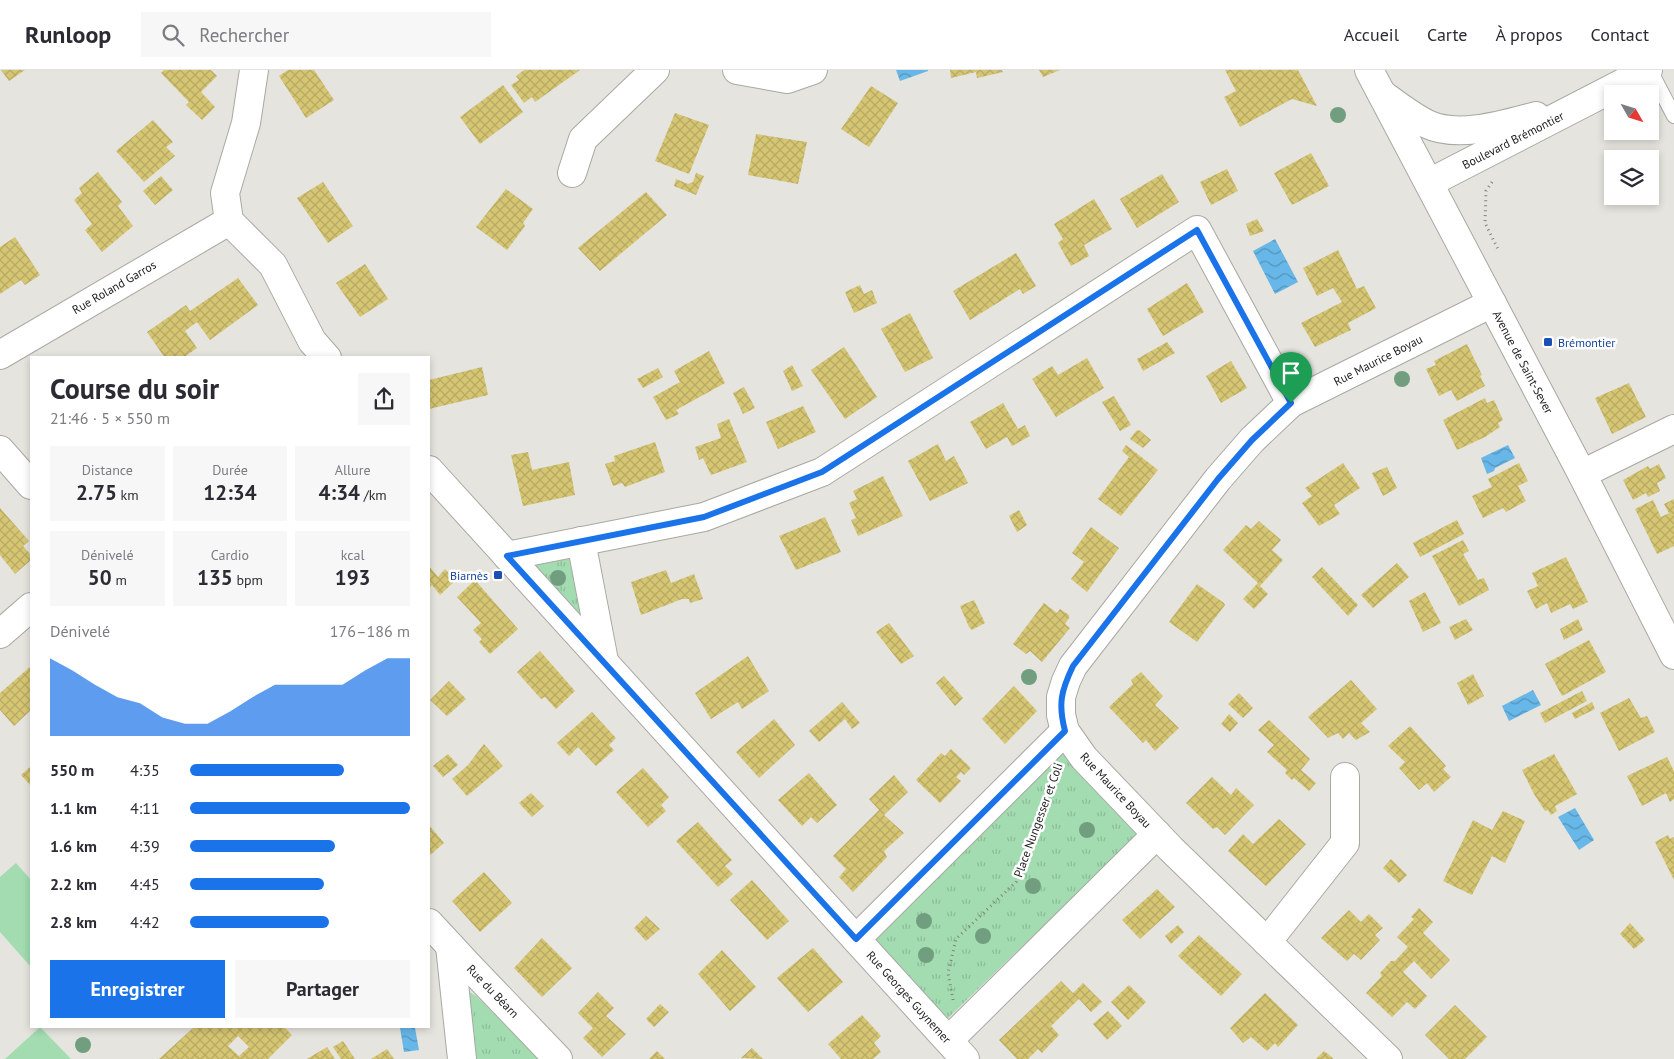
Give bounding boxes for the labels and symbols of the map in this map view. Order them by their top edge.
north arrow [1604,85,1659,140]
street label: Boulevard Brémontier [1460,108,1566,172]
street label: Rue Roland Garros [69,257,159,317]
street label: Avenue de Saint-Sever [1489,308,1557,416]
street label: Rue Maurice Boyau [1331,331,1425,389]
place label: Brémontier [1558,335,1615,350]
marker: Brémontier [1542,336,1554,348]
pin [1270,352,1312,403]
place label: Biarnès [450,568,488,583]
marker: Biarnès [492,569,504,581]
street label: Rue Maurice Boyau [1077,749,1155,831]
street label: Place Nungesser et Coli [1010,761,1066,879]
street label: Rue Georges Guynemer [863,948,955,1046]
street label: Rue du Béarn [464,961,522,1021]

